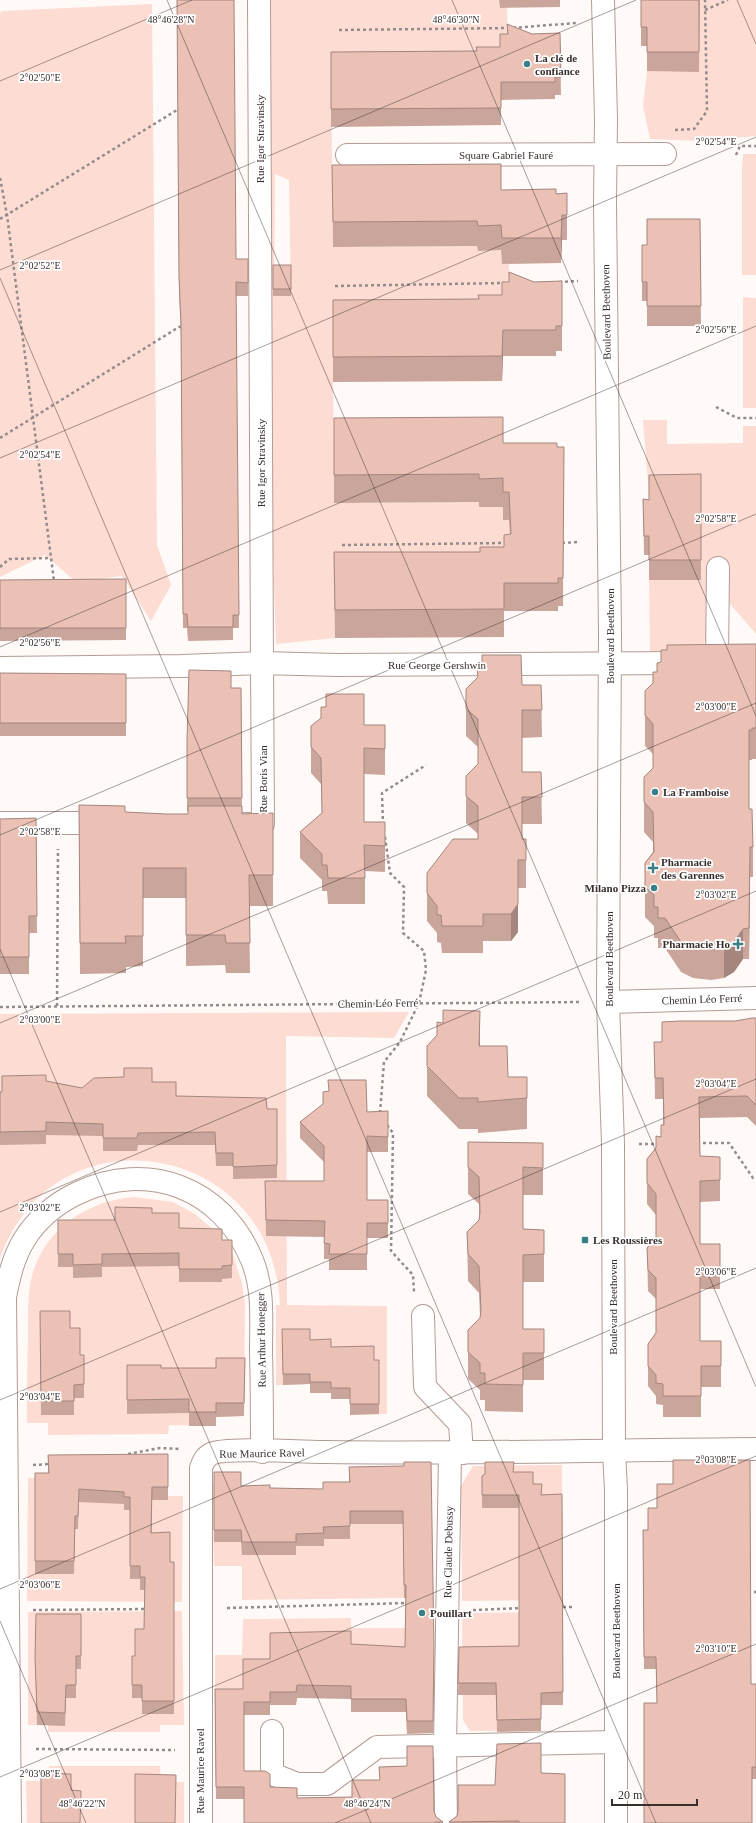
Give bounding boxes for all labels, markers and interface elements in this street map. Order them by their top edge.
text: 48°46'28"N [147,14,195,25]
text: 48°46'30"N [432,14,480,25]
place label: La clé de confiance [535,52,580,77]
marker: La clé de confiance [522,59,532,69]
text: 2°02'50"E [20,72,61,83]
street label: Rue Igor Stravinsky [254,94,266,183]
text: 2°02'54"E [696,136,737,147]
street label: Square Gabriel Fauré [459,149,553,161]
text: 2°02'52"E [20,260,61,271]
street label: Boulevard Beethoven [599,264,613,360]
text: 2°02'56"E [696,324,737,335]
street label: Rue Igor Stravinsky [255,418,267,507]
text: 2°02'54"E [20,449,61,460]
text: 2°02'58"E [696,513,737,524]
street label: Boulevard Beethoven [604,588,616,684]
text: 2°02'56"E [20,637,61,648]
street label: Rue George Gershwin [388,659,487,671]
text: 2°03'00"E [696,701,737,712]
street label: Rue Boris Vian [257,745,269,813]
place label: La Framboise [663,786,729,798]
marker: La Framboise [650,787,660,797]
text: 2°02'58"E [20,826,61,837]
place label: Pharmacie des Garennes [661,856,725,881]
marker: Pharmacie des Garennes [648,863,658,873]
place label: Milano Pizza [585,882,646,894]
marker: Milano Pizza [649,883,659,893]
text: 2°03'02"E [696,889,737,900]
street label: Boulevard Beethoven [603,911,615,1007]
place label: Pharmacie Ho [662,938,730,950]
marker: Pharmacie Ho [733,939,743,949]
street label: Chemin Léo Ferré [661,992,743,1006]
street label: Chemin Léo Ferré [338,996,419,1010]
text: 2°03'00"E [20,1014,61,1025]
text: 2°03'04"E [696,1078,737,1089]
text: 2°03'02"E [20,1202,61,1213]
place label: Les Roussières [593,1234,663,1246]
marker: Les Roussières [580,1235,590,1245]
street label: Boulevard Beethoven [607,1259,619,1355]
text: 2°03'06"E [696,1266,737,1277]
street label: Rue Arthur Honegger [254,1292,268,1388]
text: 2°03'04"E [20,1391,61,1402]
street label: Rue Maurice Ravel [219,1446,305,1460]
text: 2°03'08"E [696,1454,737,1465]
street label: Rue Claude Debussy [441,1505,455,1598]
text: 2°03'06"E [20,1579,61,1590]
street label: Boulevard Beethoven [610,1583,622,1679]
place label: Pouillart [430,1607,472,1619]
marker: Pouillart [417,1608,427,1618]
text: 2°03'10"E [696,1643,737,1654]
street label: Rue Maurice Ravel [194,1728,206,1814]
text: 2°03'08"E [20,1768,61,1779]
scale bar [612,1781,697,1807]
text: 20 m [618,1788,643,1802]
text: 48°46'22"N [58,1798,106,1809]
text: 48°46'24"N [343,1798,391,1809]

